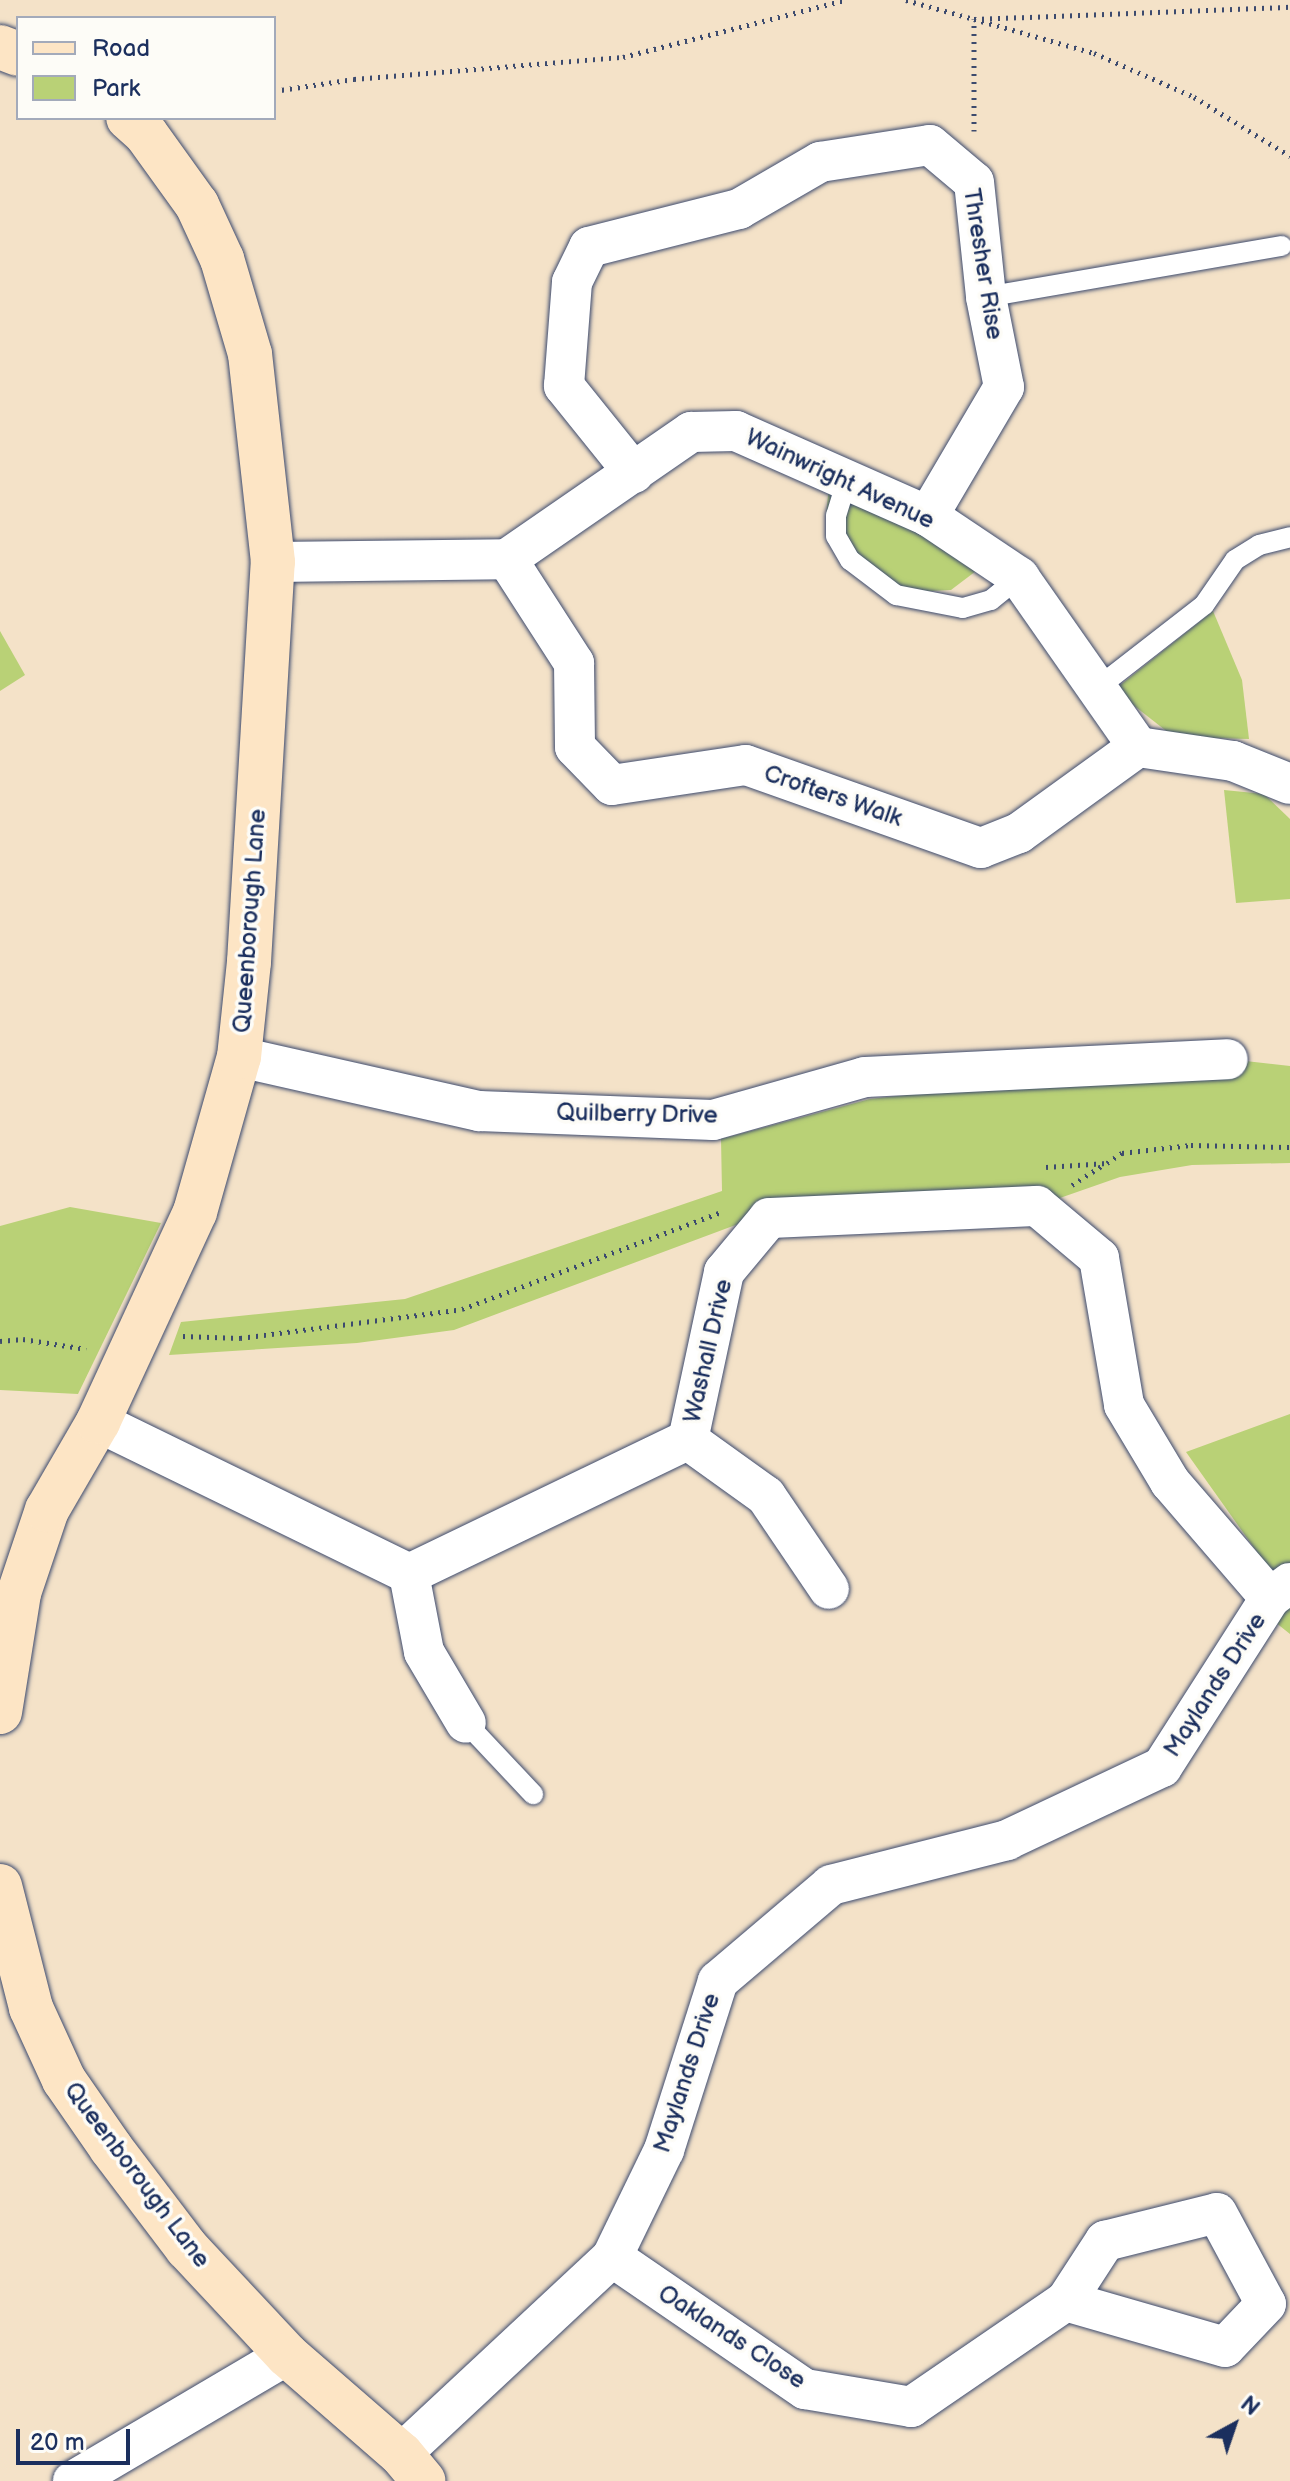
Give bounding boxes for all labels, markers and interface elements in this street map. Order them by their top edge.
legend [16,16,276,120]
text: Road [92,34,150,63]
text: Park [92,74,140,103]
street label: Thresher Rise [957,186,1009,342]
street label: Wainwright Avenue [741,423,939,535]
street label: Crofters Walk [760,759,906,833]
street label: Queenborough Lane [228,808,272,1034]
street label: Quilberry Drive [555,1098,719,1130]
street label: Washall Drive [677,1276,739,1426]
street label: Maylands Drive [1158,1608,1272,1762]
street label: Maylands Drive [648,1990,726,2156]
street label: Queenborough Lane [58,2077,216,2273]
street label: Oaklands Close [653,2279,811,2395]
north arrow [1194,2385,1274,2465]
text: N [1235,2391,1265,2422]
scale bar [20,2413,134,2463]
text: 20 m [30,2428,85,2457]

